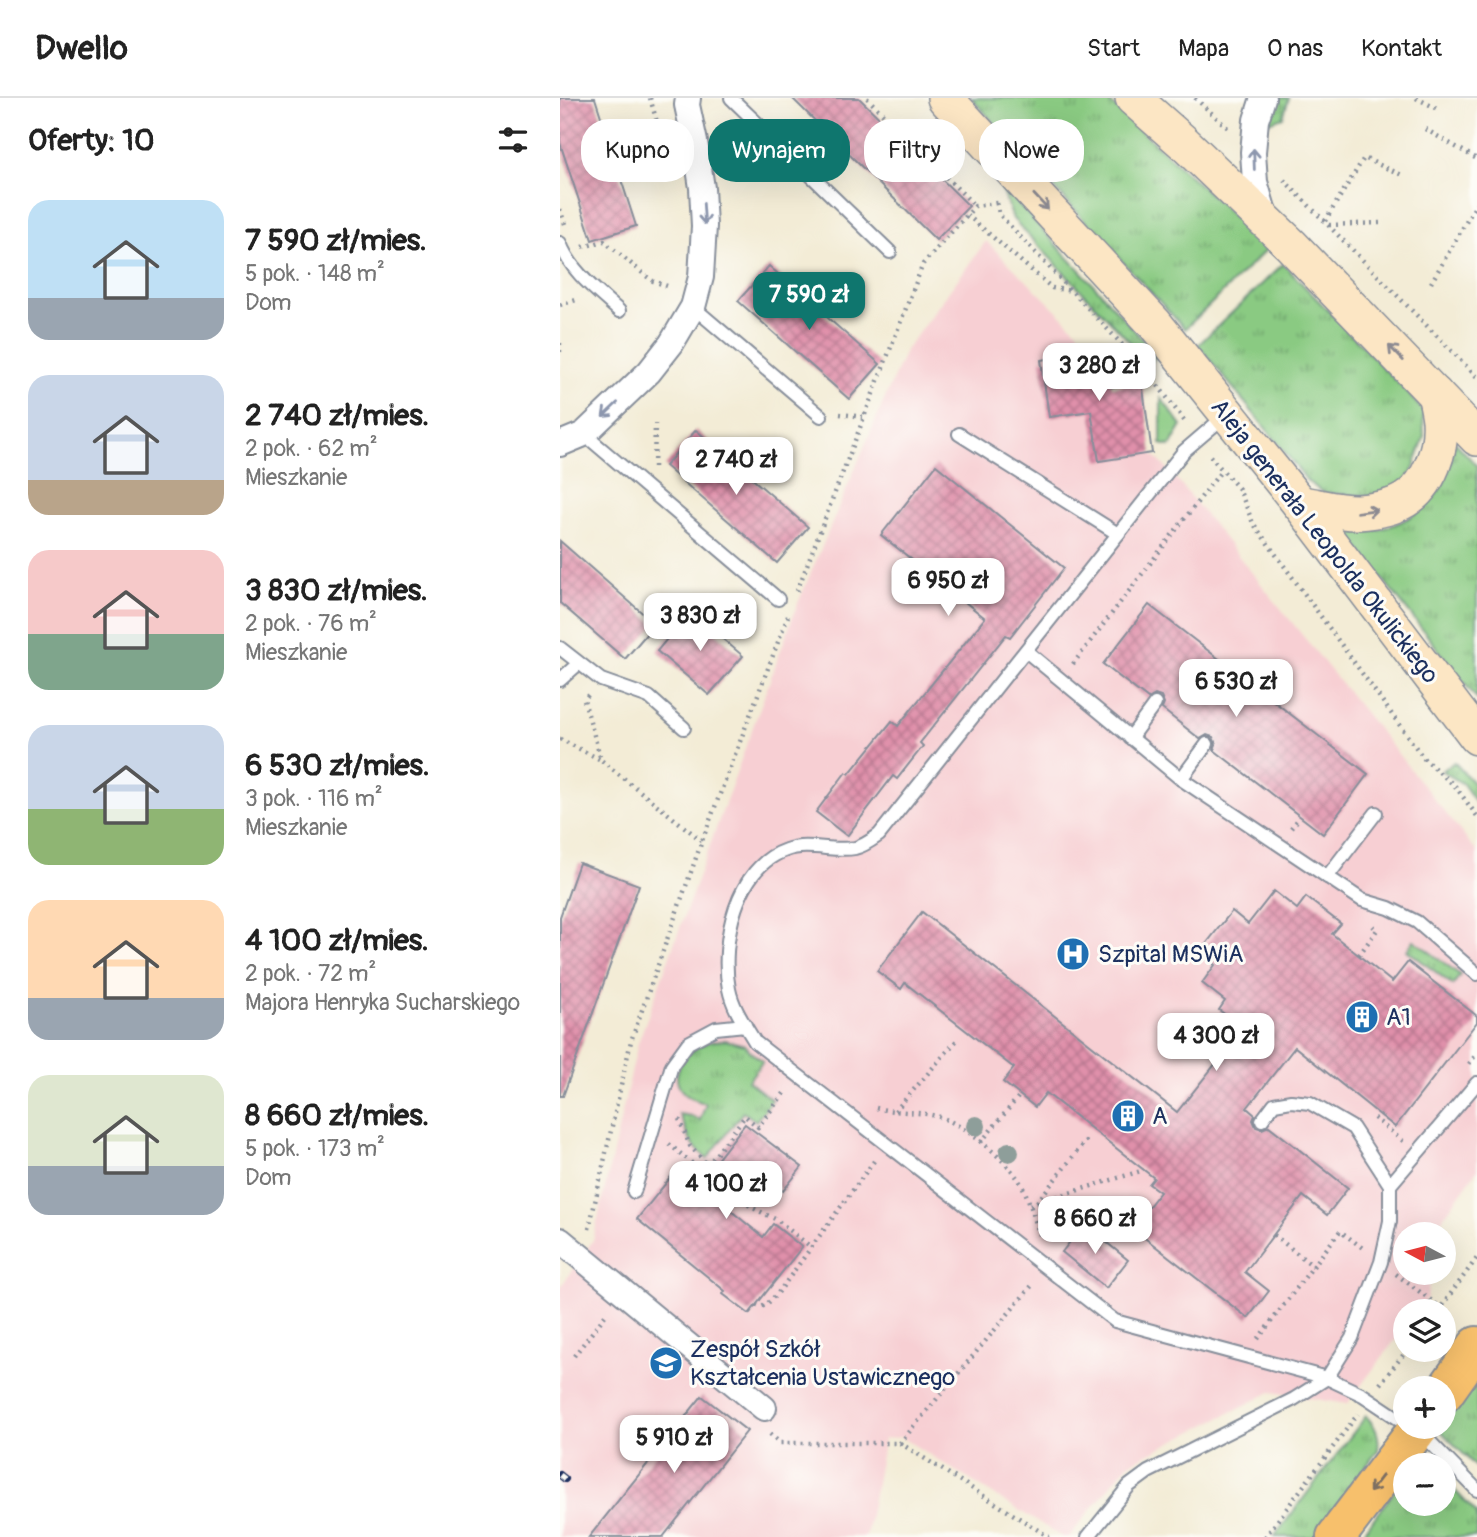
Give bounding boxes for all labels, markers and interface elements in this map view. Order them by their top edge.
text: Dwello [35,28,128,69]
text: Start [1087,34,1140,63]
text: Mapa [1178,34,1229,63]
text: O nas [1267,34,1323,63]
text: Kontakt [1361,34,1442,63]
chip: Kupno [581,119,694,182]
chip: Wynajem [708,119,850,182]
chip: Filtry [864,119,965,182]
chip: Nowe [979,119,1084,182]
icon: filters [494,121,532,159]
text: Oferty: 10 [28,122,155,159]
one-way arrow [1248,148,1261,171]
one-way arrow [1033,193,1050,210]
one-way arrow [697,202,710,225]
text: 7 590 zł/mies. [245,222,427,259]
icon: home [84,228,168,312]
text: 5 pok. · 148 m² [245,259,385,288]
pin: 7 590 zł [737,272,881,332]
text: 7 590 zł [769,280,849,309]
text: Dom [245,288,292,317]
pin: 3 280 zł [1027,344,1171,403]
one-way arrow [1387,345,1404,362]
text: 3 280 zł [1059,351,1139,380]
street label: Aleja generała Leopolda Okulickiego [1205,393,1445,689]
text: 2 740 zł/mies. [245,397,429,434]
one-way arrow [602,402,619,419]
icon: home [84,403,168,487]
text: 2 pok. · 62 m² [245,434,378,463]
pin: 2 740 zł [664,438,808,497]
text: 2 740 zł [695,445,777,474]
text: Mieszkanie [245,463,347,492]
one-way arrow [1355,504,1378,517]
pin: 6 950 zł [876,559,1020,618]
text: 6 950 zł [907,566,989,595]
text: 3 830 zł/mies. [245,572,428,609]
icon: home [84,578,168,662]
pin: 3 830 zł [628,594,772,653]
text: 3 830 zł [660,601,740,630]
text: 2 pok. · 76 m² [245,609,377,638]
text: Mieszkanie [245,638,347,667]
pin: 6 530 zł [1164,660,1308,719]
text: 6 530 zł [1195,667,1277,696]
text: 6 530 zł/mies. [245,747,430,784]
icon: home [84,753,168,837]
text: 3 pok. · 116 m² [245,784,383,813]
text: Mieszkanie [245,813,347,842]
text: 4 100 zł/mies. [245,922,429,959]
icon: home [84,928,168,1012]
hospital icon: Szpital MSWiA [1054,935,1092,973]
place label: Szpital MSWiA [1098,940,1243,969]
text: 2 pok. · 72 m² [245,959,376,988]
text: Majora Henryka Sucharskiego [245,988,520,1017]
building icon: A1 [1343,998,1381,1036]
place label: A1 [1386,1003,1411,1032]
pin: 4 300 zł [1144,1014,1288,1073]
text: 4 300 zł [1173,1021,1259,1050]
text: 8 660 zł/mies. [245,1097,429,1134]
building icon: A [1109,1097,1147,1135]
place label: A [1152,1102,1168,1131]
icon: home [84,1103,168,1187]
text: 5 pok. · 173 m² [245,1134,385,1163]
pin: 4 100 zł [654,1162,798,1221]
text: Dom [245,1163,292,1192]
text: 4 100 zł [685,1169,767,1198]
pin: 8 660 zł [1023,1196,1167,1256]
text: 8 660 zł [1054,1204,1136,1233]
north arrow [1393,1222,1456,1284]
map controls [1393,1222,1456,1516]
button: layers [1393,1299,1456,1362]
place label: Zespół Szkół Kształcenia Ustawicznego [690,1335,955,1392]
school or university icon: Zespół Szkół Kształcenia Ustawicznego [647,1344,685,1382]
button: + [1393,1376,1456,1439]
pin: 5 910 zł [602,1416,746,1475]
text: 5 910 zł [636,1423,712,1452]
button: − [1393,1453,1456,1516]
one-way arrow [1369,1474,1384,1493]

